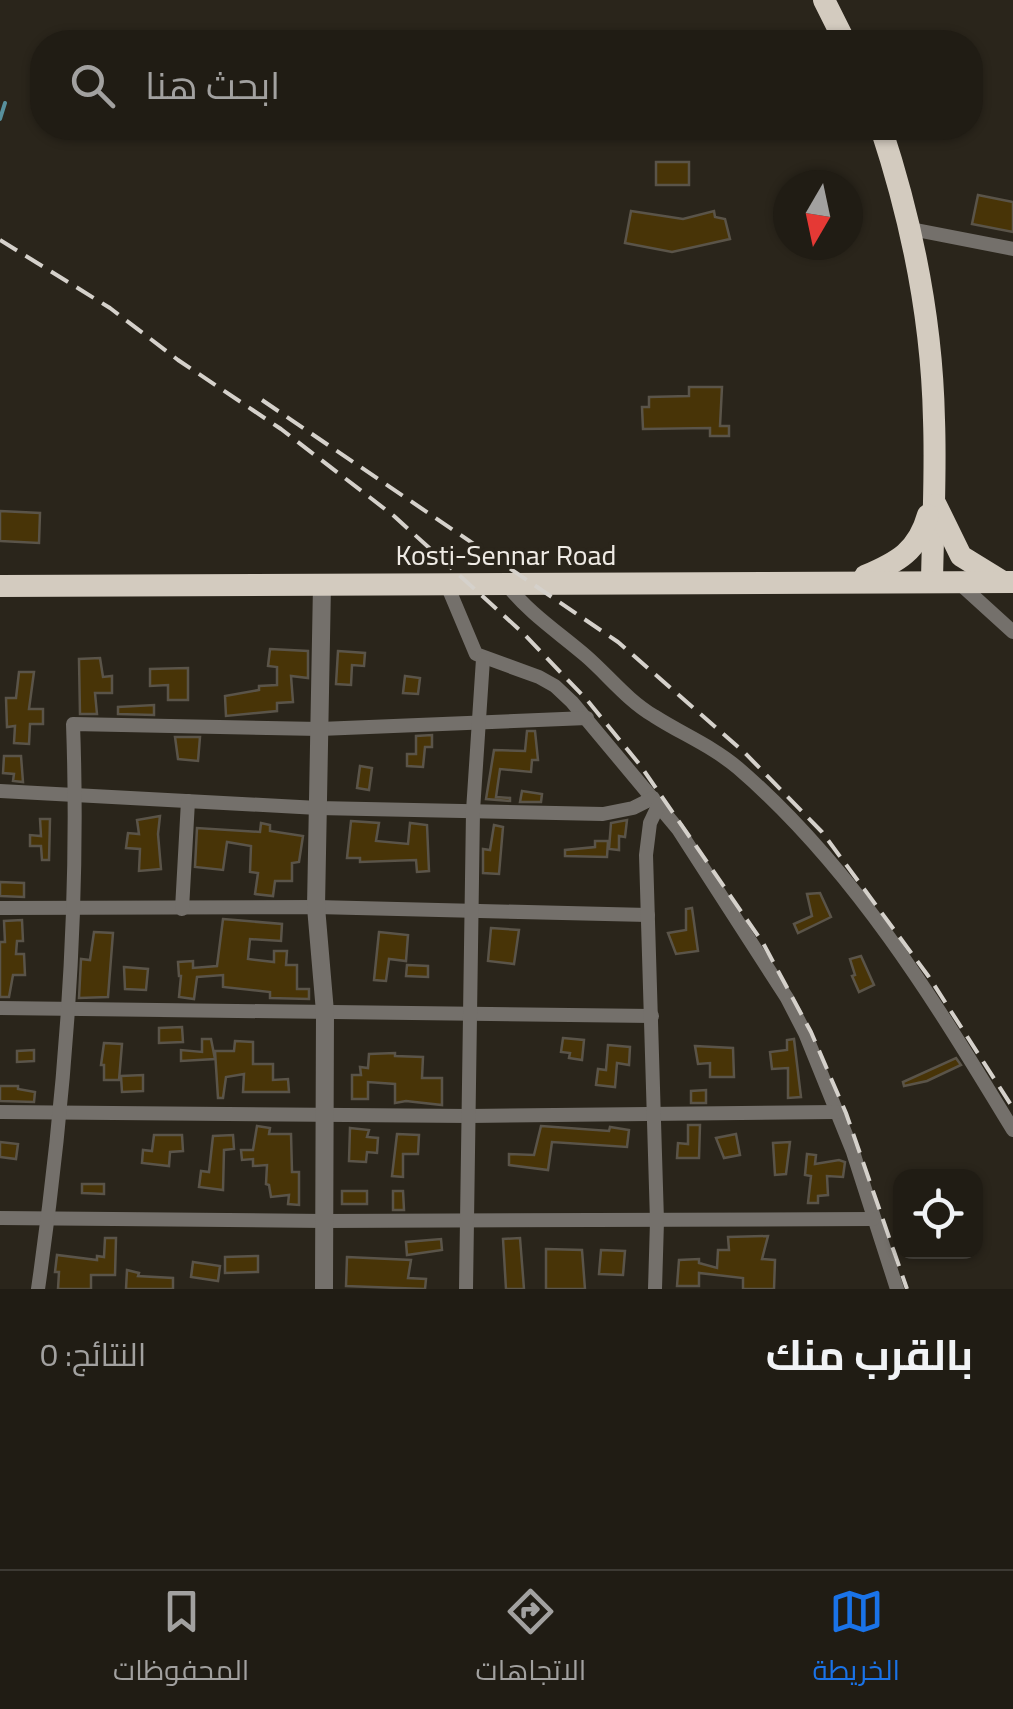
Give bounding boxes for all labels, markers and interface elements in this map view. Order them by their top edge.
search box [30,30,983,140]
text: ابحث هنا [145,49,280,121]
icon: search [65,58,120,113]
north arrow [773,170,863,260]
street label: Kosti-Sennar Road [396,529,616,581]
map controls [893,1169,983,1259]
button: locate [893,1169,983,1259]
text: بالقرب منك [766,1315,973,1394]
text: النتائج: 0 [40,1324,146,1384]
tab: المحفوظات [113,1584,249,1696]
tab: الاتجاهات [476,1584,586,1696]
tab: الخريطة [813,1584,900,1696]

